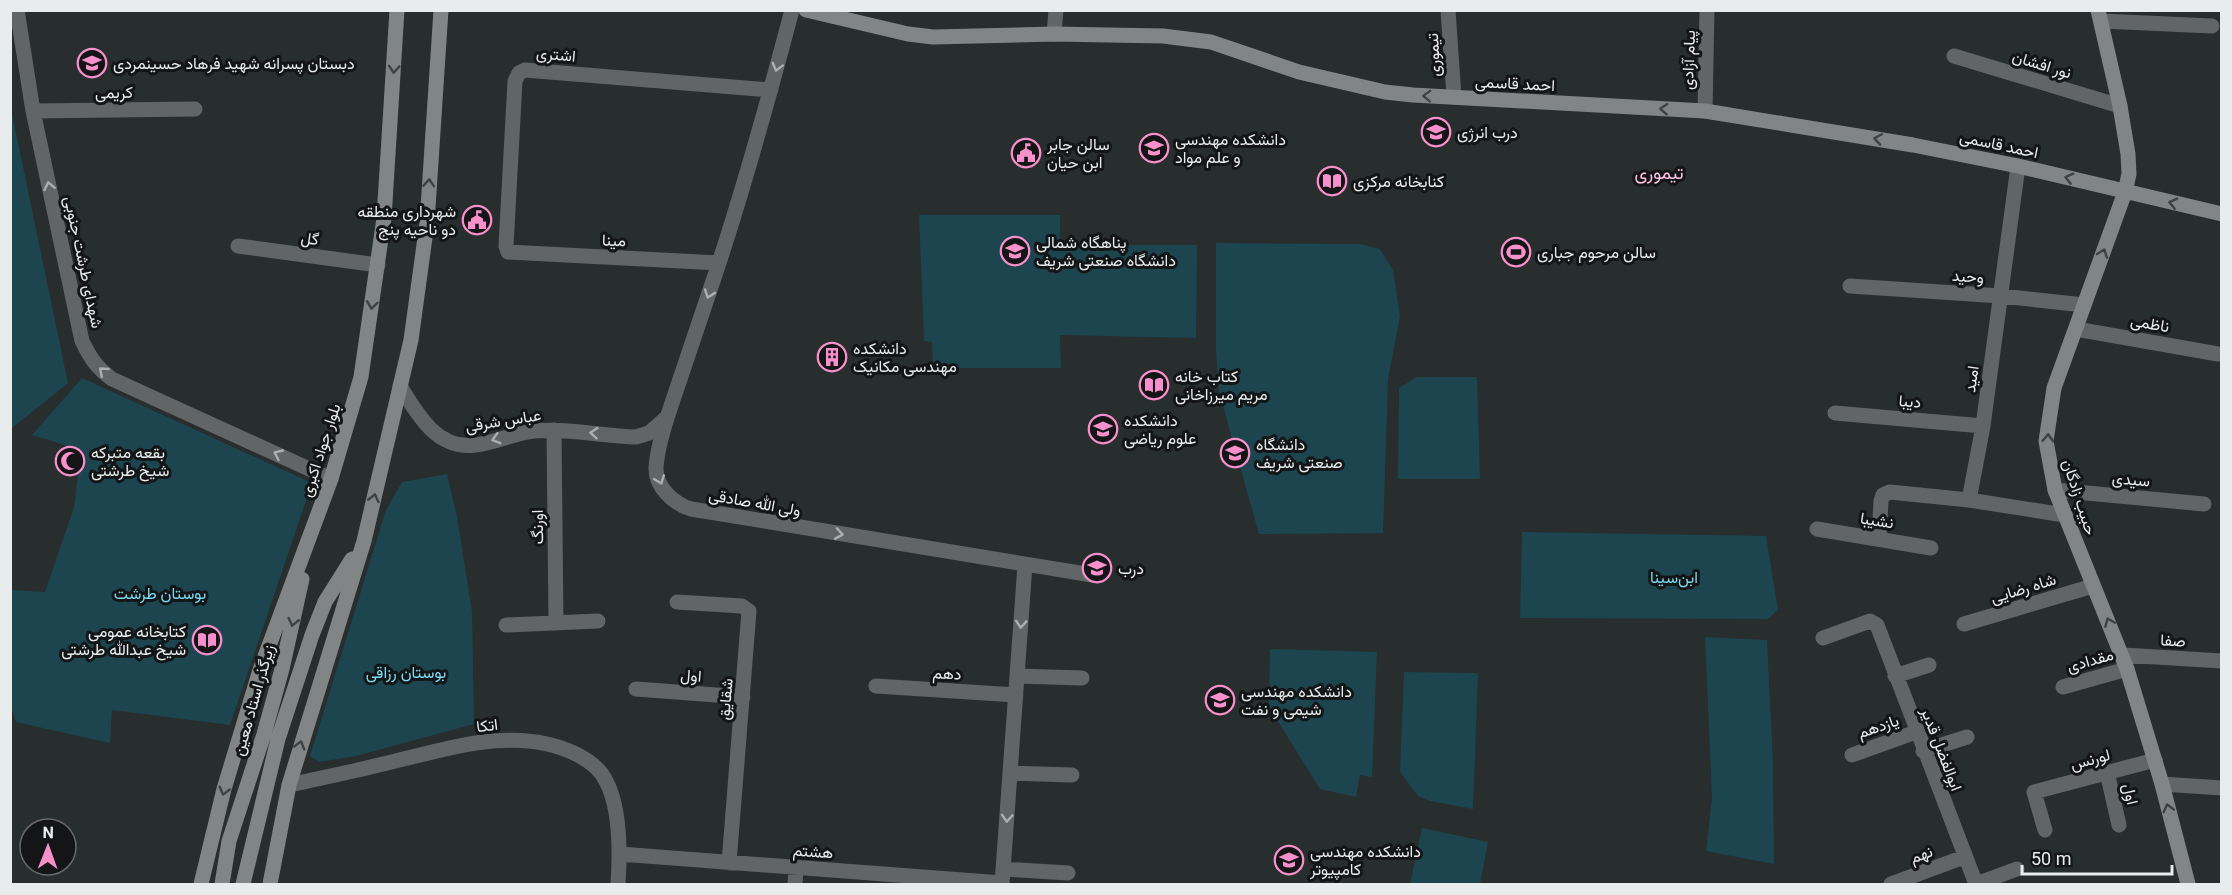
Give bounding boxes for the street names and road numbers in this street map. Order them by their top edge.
street label: پیام آزادی [1678,30,1701,90]
street label: تیموری [1423,32,1445,77]
street label: اشتری [535,43,576,67]
street label: نور افشان [2010,47,2074,83]
street label: احمد قاسمی [1474,72,1555,96]
street label: کریمی [95,83,133,103]
street label: احمد قاسمی [1958,127,2040,163]
street label: شهدای طرشت جنوبی [59,194,107,330]
street label: گل [300,228,320,250]
street label: مینا [602,231,626,250]
street label: وحید [1951,266,1985,288]
street label: ناظمی [2129,311,2171,337]
street label: امید [1960,365,1983,394]
street label: دیبا [1898,391,1922,412]
street label: بلوار جواد اکبری [296,401,345,500]
street label: عباس شرقی [464,405,542,437]
street label: حبیب زادگان [2057,457,2101,538]
street label: سیدی [2111,468,2151,492]
street label: ولی الله صادقی [707,485,802,521]
street label: نشیبا [1859,508,1895,533]
street label: اورنگ [528,509,548,545]
street label: شاه رضایی [1988,570,2059,608]
street label: صفا [2160,630,2186,651]
street label: زیرگذر استاد معین [229,642,279,758]
street label: مقدادی [2065,645,2116,677]
street label: دهم [932,663,962,685]
street label: اول [680,665,702,687]
street label: شقایق [714,677,738,721]
street label: ابوالفضل قدیر [1916,704,1966,794]
street label: یازدهم [1855,711,1902,743]
street label: اتکا [475,715,499,736]
street label: لورنس [2068,745,2112,775]
street label: اول [2118,782,2142,807]
street label: هشتم [792,841,834,863]
street label: نهم [1907,842,1936,868]

